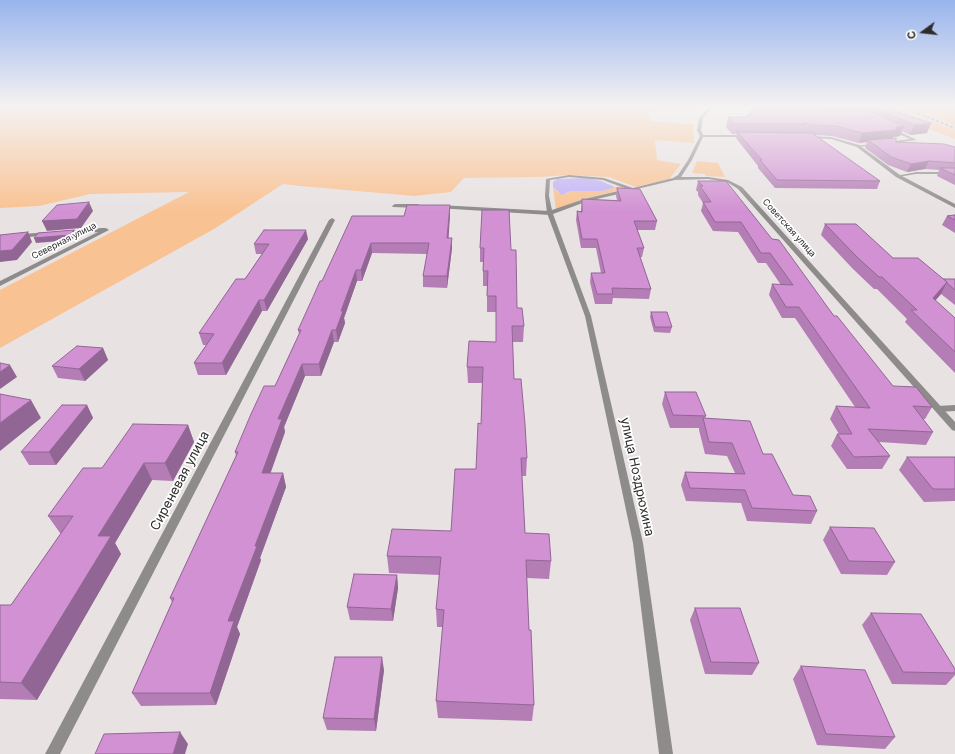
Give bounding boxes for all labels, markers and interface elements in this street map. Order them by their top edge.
north arrow [903,12,943,52]
text: С [904,29,919,41]
street label: Советская улица [760,197,818,259]
street label: Северная улица [30,220,98,262]
street label: улица Ноздрюхина [617,416,657,538]
street label: Сиреневая улица [147,429,213,533]

